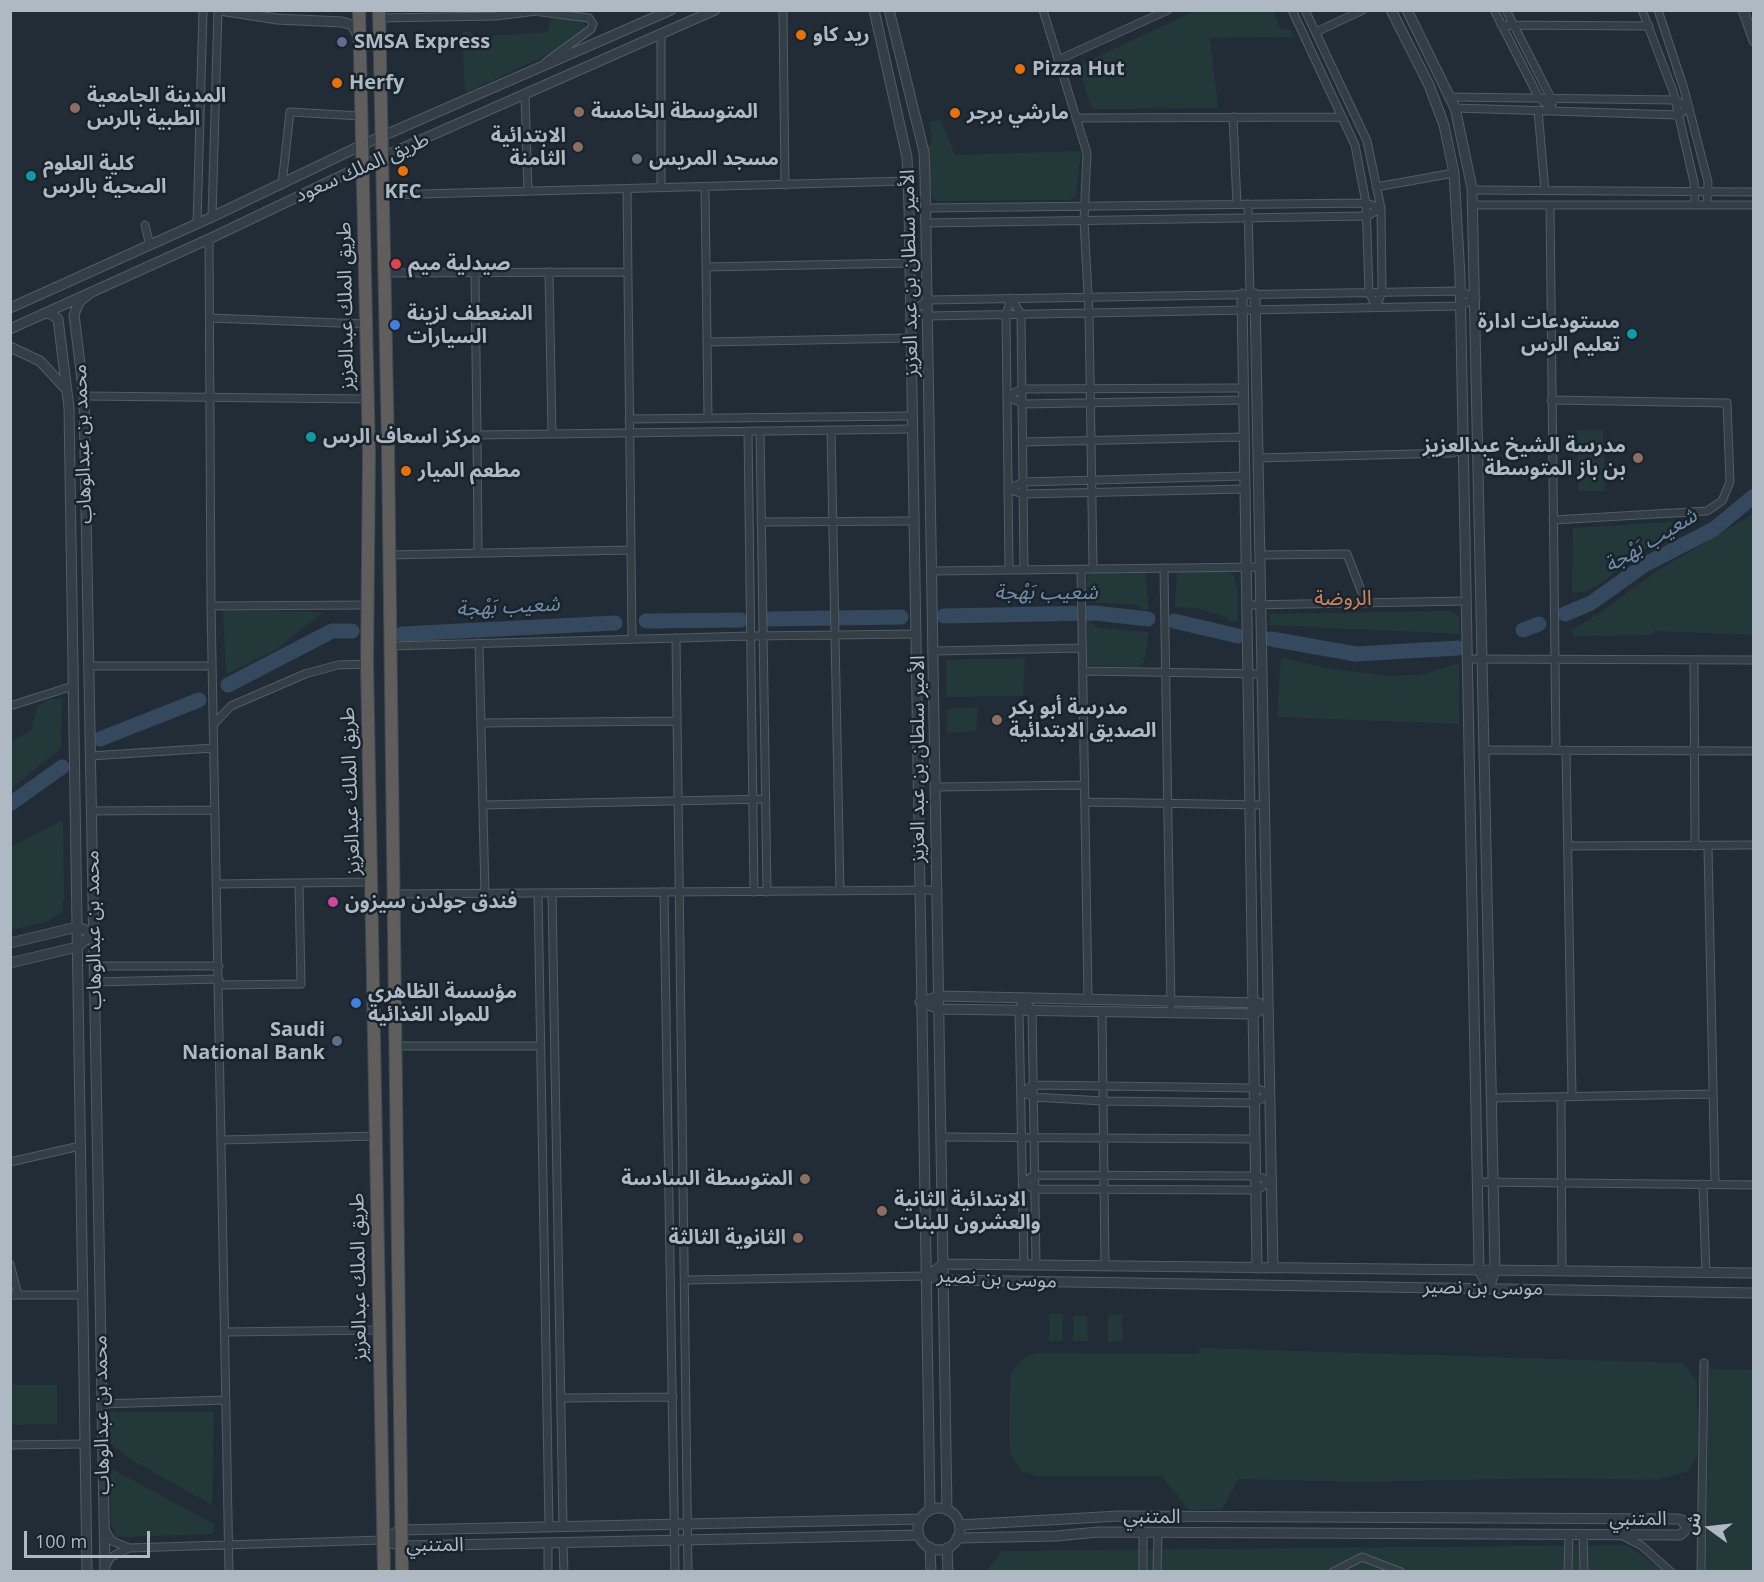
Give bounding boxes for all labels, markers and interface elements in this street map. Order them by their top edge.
place label: ريد كاو [813,23,870,47]
marker: ريد كاو [794,28,808,42]
place label: SMSA Express [354,30,490,54]
marker: SMSA Express [335,35,349,49]
place label: Pizza Hut [1032,57,1125,81]
marker: Pizza Hut [1013,62,1027,76]
place label: Herfy [349,71,404,95]
marker: Herfy [330,76,344,90]
place label: المدينة الجامعية الطبية بالرس [87,84,226,131]
place label: المتوسطة الخامسة [591,100,758,124]
marker: المدينة الجامعية الطبية بالرس [68,101,82,115]
place label: مارشي برجر [967,101,1069,125]
marker: المتوسطة الخامسة [572,105,586,119]
marker: مارشي برجر [948,106,962,120]
place label: الابتدائية الثامنة [491,124,566,171]
street label: طريق الملك سعود [291,128,433,208]
marker: الابتدائية الثامنة [571,140,585,154]
place label: مسجد المريس [649,147,779,171]
place label: كلية العلوم الصحية بالرس [43,152,166,199]
marker: مسجد المريس [630,152,644,166]
marker: KFC [396,164,410,178]
marker: كلية العلوم الصحية بالرس [24,169,38,183]
street label: الأمير سلطان بن عبد العزيز [896,169,924,377]
place label: KFC [384,180,422,204]
street label: طريق الملك عبدالعزيز [333,222,359,390]
place label: صيدلية ميم [408,252,511,276]
marker: صيدلية ميم [389,257,403,271]
place label: المنعطف لزينة السيارات [407,302,533,349]
place label: مستودعات ادارة تعليم الرس [1478,310,1620,357]
marker: المنعطف لزينة السيارات [388,318,402,332]
marker: مستودعات ادارة تعليم الرس [1625,327,1639,341]
street label: محمد بن عبدالوهاب [68,364,98,524]
place label: مركز اسعاف الرس [323,425,481,449]
marker: مركز اسعاف الرس [304,430,318,444]
place label: مدرسة الشيخ عبدالعزيز بن باز المتوسطة [1423,434,1626,481]
marker: مدرسة الشيخ عبدالعزيز بن باز المتوسطة [1631,451,1645,465]
place label: مطعم الميار [418,459,521,483]
marker: مطعم الميار [399,464,413,478]
water label: شعيب بَهْجة [1600,504,1702,578]
water label: شعيب بَهْجة [994,580,1098,606]
district label: الروضة [1314,586,1372,612]
water label: شعيب بَهْجة [456,592,560,622]
street label: الأمير سلطان بن عبد العزيز [906,655,930,863]
place label: مدرسة أبو بكر الصديق الابتدائية [1009,696,1157,743]
street label: طريق الملك عبدالعزيز [336,706,366,876]
marker: مدرسة أبو بكر الصديق الابتدائية [990,713,1004,727]
street label: محمد بن عبدالوهاب [81,850,107,1010]
place label: فندق جولدن سيزون [345,890,517,914]
marker: فندق جولدن سيزون [326,895,340,909]
place label: مؤسسة الظاهري للمواد الغذائية [368,980,517,1027]
marker: مؤسسة الظاهري للمواد الغذائية [349,996,363,1010]
place label: Saudi National Bank [182,1018,325,1065]
marker: Saudi National Bank [330,1034,344,1048]
place label: المتوسطة السادسة [621,1167,793,1191]
marker: المتوسطة السادسة [798,1172,812,1186]
place label: الابتدائية الثانية والعشرون للبنات [894,1188,1041,1235]
street label: طريق الملك عبدالعزيز [346,1193,372,1361]
marker: الابتدائية الثانية والعشرون للبنات [875,1204,889,1218]
place label: الثانوية الثالثة [669,1226,786,1250]
marker: الثانوية الثالثة [791,1231,805,1245]
street label: موسى بن نصير [936,1264,1058,1294]
street label: موسى بن نصير [1423,1275,1543,1301]
street label: محمد بن عبدالوهاب [89,1335,115,1495]
north arrow [1680,1498,1740,1558]
street label: المتنبي [1123,1505,1181,1529]
street label: المتنبي [1609,1507,1667,1531]
text: ش [1679,1510,1706,1537]
scale bar [27,1519,153,1557]
text: 100 m [35,1529,87,1553]
street label: المتنبي [406,1533,464,1557]

